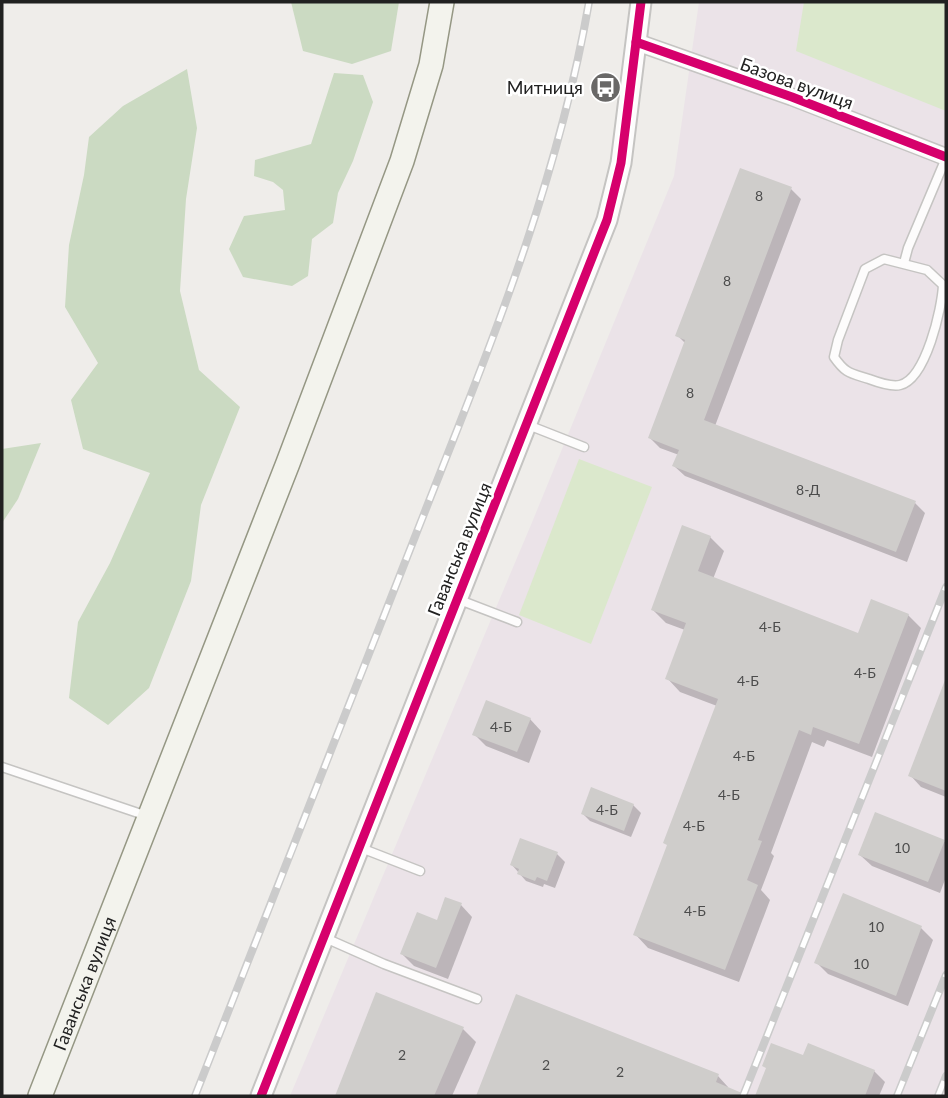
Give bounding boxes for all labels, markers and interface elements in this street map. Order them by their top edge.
street label: Базова вулиця [738,52,856,114]
bus stop icon: Митниця [589,70,623,104]
place label: Митниця [507,76,583,98]
house number: 8 [755,187,763,204]
house number: 8 [723,272,731,289]
house number: 8 [686,384,694,401]
street label: Гаванська вулиця [422,479,496,619]
house number: 8-Д [796,481,820,498]
house number: 4-Б [759,618,781,635]
house number: 4-Б [854,664,876,681]
house number: 4-Б [737,672,759,689]
house number: 4-Б [490,718,512,735]
house number: 4-Б [733,747,755,764]
house number: 4-Б [718,786,740,803]
house number: 4-Б [596,801,618,818]
house number: 4-Б [683,817,705,834]
house number: 10 [894,839,910,856]
house number: 4-Б [684,902,706,919]
street label: Гаванська вулиця [48,913,120,1053]
house number: 10 [868,918,884,935]
house number: 10 [853,955,869,972]
house number: 2 [398,1046,406,1063]
house number: 2 [542,1056,550,1073]
house number: 2 [616,1063,624,1080]

